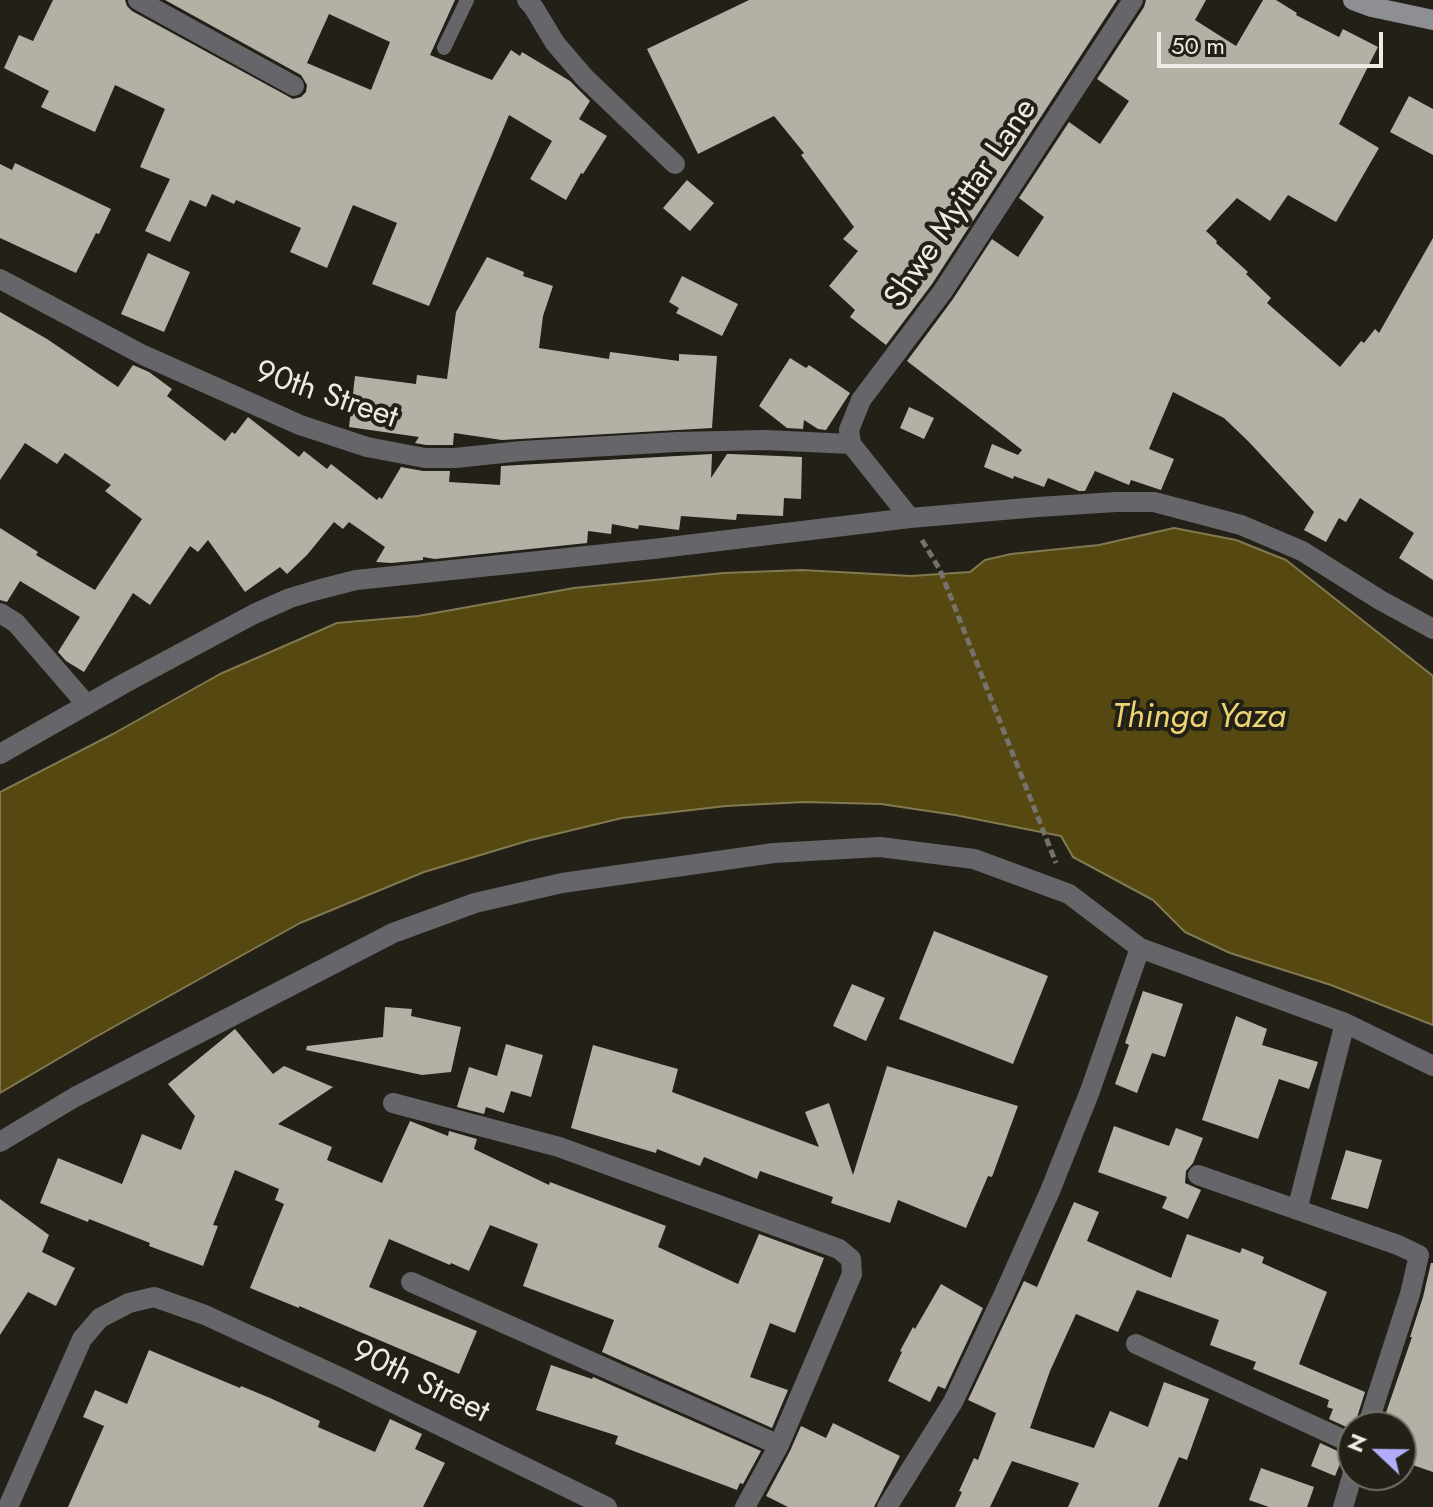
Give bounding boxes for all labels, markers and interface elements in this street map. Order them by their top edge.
scale bar [1161,16,1387,66]
text: 50 m [1171,28,1225,63]
street label: Shwe Myittar Lane [878,92,1046,316]
street label: 90th Street [250,354,402,438]
water label: Thinga Yaza [1112,699,1286,739]
street label: 90th Street [345,1333,495,1433]
north arrow [1337,1411,1417,1491]
text: N [1338,1429,1375,1457]

